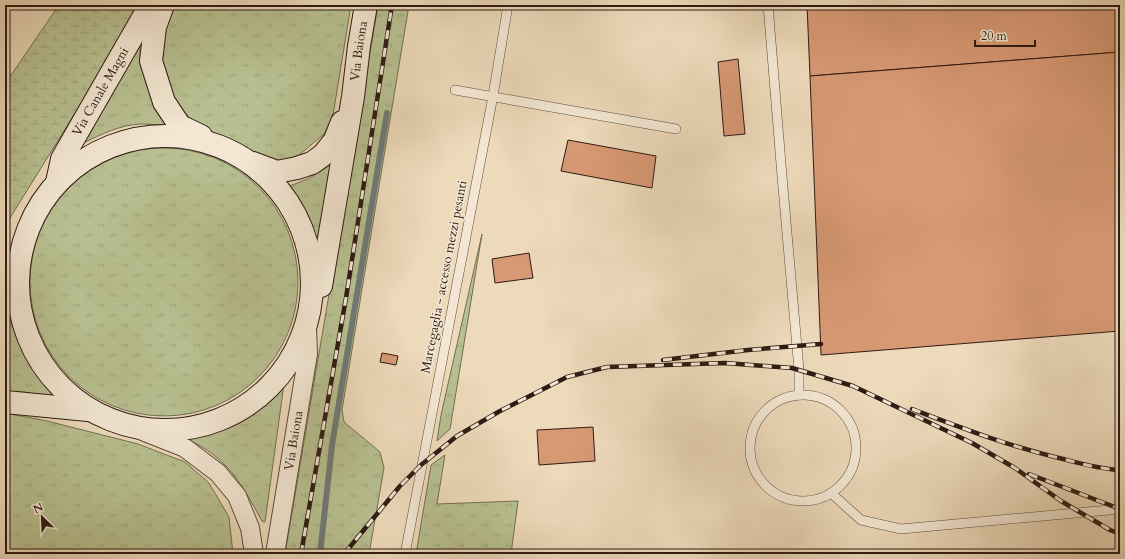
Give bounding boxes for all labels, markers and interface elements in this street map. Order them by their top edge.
street label: Via Baiona [346,19,372,82]
scale bar [975,22,1035,48]
text: 20 m [981,28,1008,44]
street label: Via Canale Magni [68,44,133,140]
street label: Marcegaglia - accesso mezzi pesanti [416,179,472,375]
street label: Via Baiona [280,409,308,472]
north arrow [22,497,62,537]
text: N [31,499,46,517]

